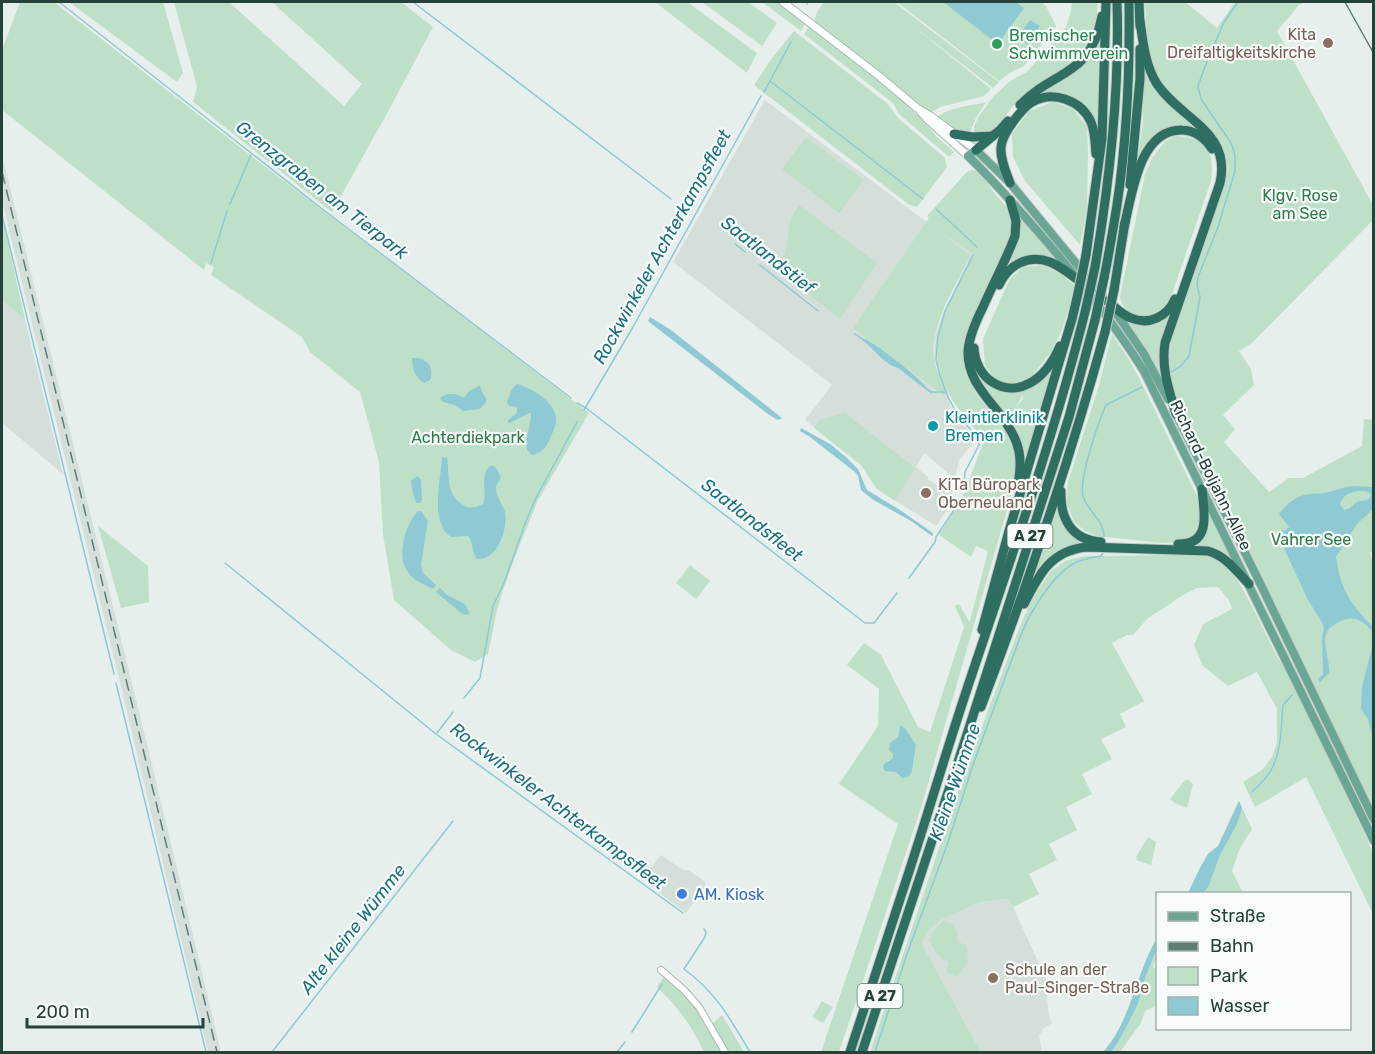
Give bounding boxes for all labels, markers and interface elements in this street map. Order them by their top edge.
place label: Kita Dreifaltigkeitskirche [1167,25,1316,62]
place label: Bremischer Schwimmverein [1009,26,1128,63]
marker: Kita Dreifaltigkeitskirche [1321,36,1335,50]
marker: Bremischer Schwimmverein [990,37,1004,51]
water label: Grenzgraben am Tierpark [232,116,413,265]
water label: Rockwinkeler Achterkampsfleet [588,125,736,368]
park label: Klgv. Rose am See [1262,186,1338,223]
water label: Saatlandstief [717,212,821,300]
street label: Richard-Boljahn-Allee [1166,397,1256,553]
place label: Kleintierklinik Bremen [945,408,1045,445]
marker: Kleintierklinik Bremen [926,419,940,433]
park label: Achterdiekpark [411,428,525,447]
water label: Saatlandsfleet [697,474,808,567]
place label: KiTa Büropark Oberneuland [938,475,1041,512]
marker: KiTa Büropark Oberneuland [919,486,933,500]
road number: A 27 [1008,524,1052,548]
park label: Vahrer See [1271,530,1351,549]
water label: Rockwinkeler Achterkampsfleet [446,718,671,895]
water label: Kleine Wümme [925,721,985,843]
water label: Alte kleine Wümme [295,860,410,999]
place label: AM. Kiosk [694,885,765,904]
marker: AM. Kiosk [675,887,689,901]
legend [1156,892,1351,1030]
text: Straße [1210,905,1266,927]
text: Bahn [1210,935,1254,957]
place label: Schule an der Paul-Singer-Straße [1005,960,1149,997]
text: Park [1210,965,1248,987]
marker: Schule an der Paul-Singer-Straße [986,971,1000,985]
road number: A 27 [858,984,902,1008]
scale bar [27,991,202,1029]
text: Wasser [1210,995,1269,1017]
text: 200 m [36,1001,90,1023]

